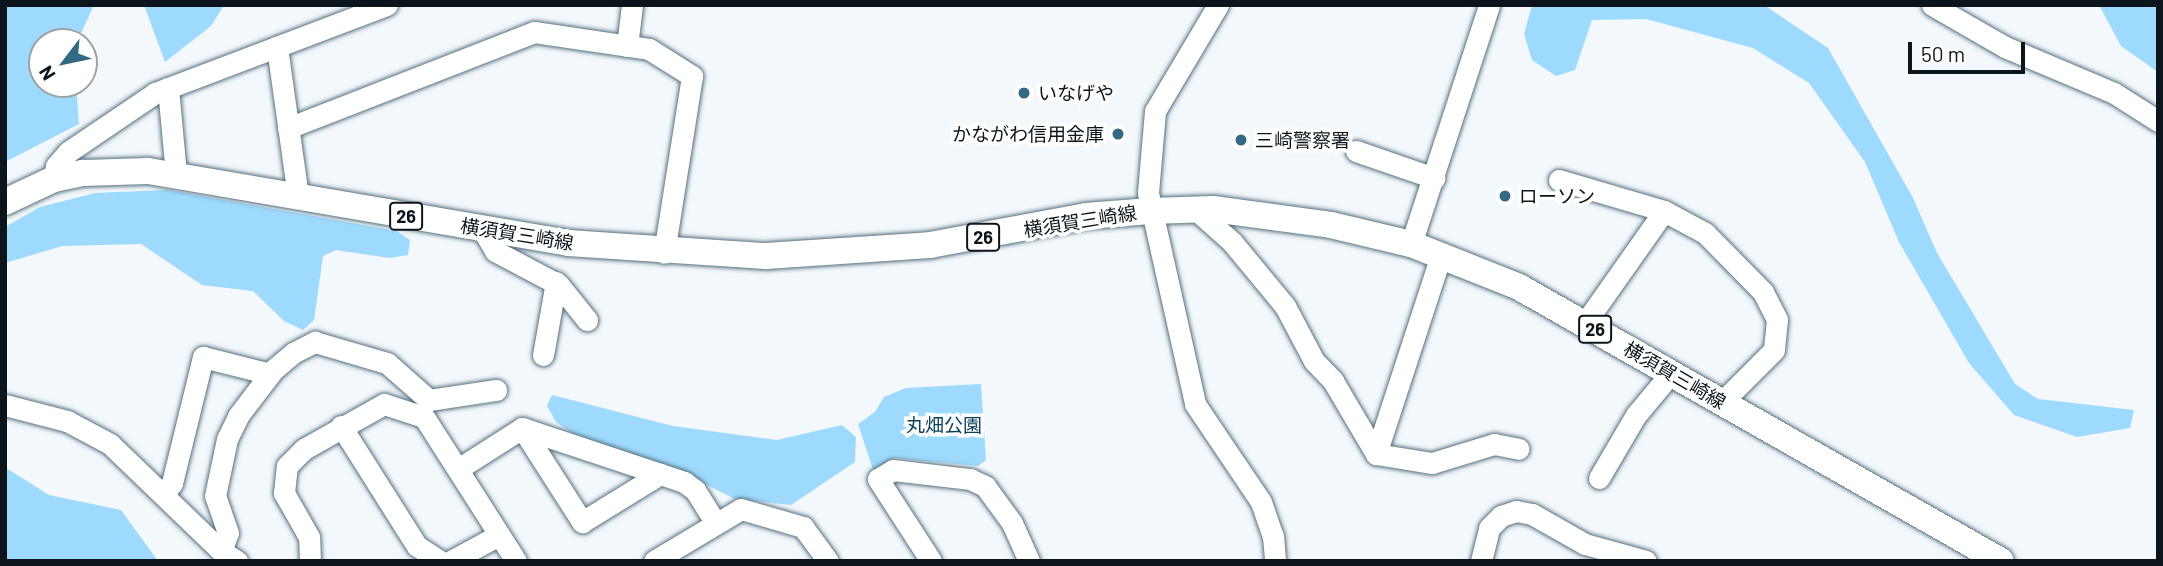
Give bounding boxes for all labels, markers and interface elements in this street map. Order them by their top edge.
north arrow [28,28,98,98]
scale bar [1911,28,2028,72]
text: 50 m [1921,41,1965,66]
text: N [33,62,60,85]
place label: いなげや [1038,82,1114,104]
marker: いなげや [1016,85,1032,101]
place label: かながわ信用金庫 [952,123,1104,145]
marker: かながわ信用金庫 [1110,126,1126,142]
place label: 三崎警察署 [1255,129,1350,151]
marker: 三崎警察署 [1233,132,1249,148]
place label: ローソン [1519,185,1595,207]
marker: ローソン [1497,188,1513,204]
street label: 横須賀三崎線 [1022,201,1138,241]
road number: 26 [388,202,424,230]
street label: 横須賀三崎線 [459,214,575,254]
road number: 26 [965,222,1000,251]
road number: 26 [1578,314,1612,344]
street label: 横須賀三崎線 [1620,337,1730,413]
park label: 丸畑公園 [906,414,982,436]

